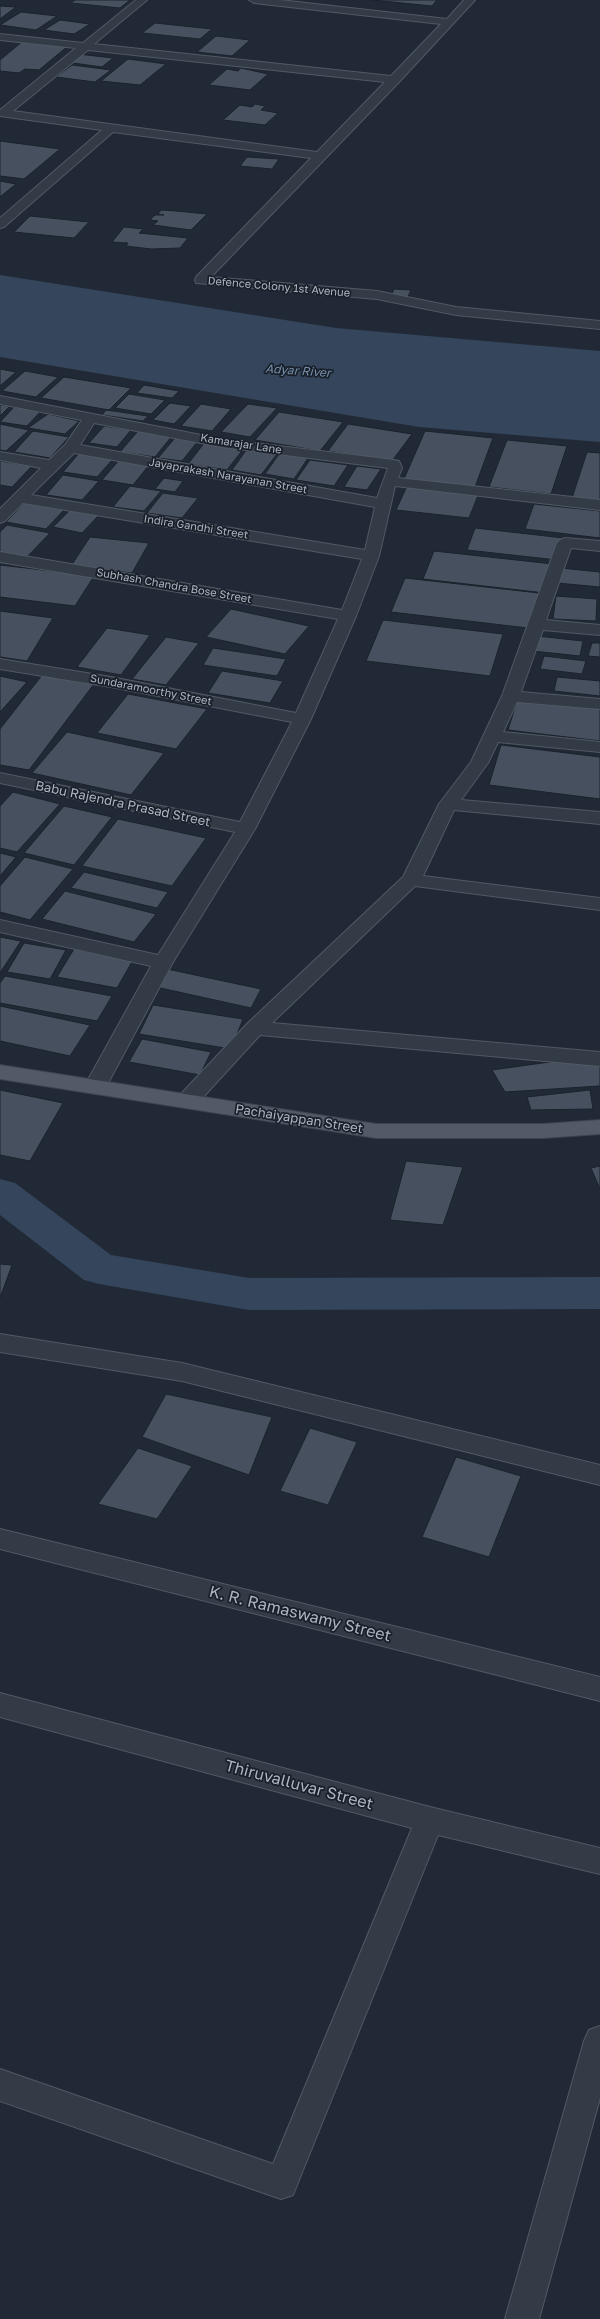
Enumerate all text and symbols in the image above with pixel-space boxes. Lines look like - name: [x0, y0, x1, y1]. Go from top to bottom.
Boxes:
- street label: Defence Colony 1st Avenue: [207, 274, 351, 300]
- water label: Adyar River: [265, 362, 331, 380]
- street label: Kamarajar Lane: [199, 431, 283, 457]
- street label: Jayaprakash Narayanan Street: [148, 456, 308, 496]
- street label: Indira Gandhi Street: [143, 512, 249, 542]
- street label: Subhash Chandra Bose Street: [95, 566, 253, 606]
- street label: Sundaramoorthy Street: [89, 672, 213, 708]
- street label: Babu Rajendra Prasad Street: [34, 778, 212, 830]
- street label: Pachaiyappan Street: [234, 1101, 364, 1137]
- street label: K. R. Ramaswamy Street: [207, 1582, 393, 1646]
- street label: Thiruvalluvar Street: [223, 1756, 375, 1814]

